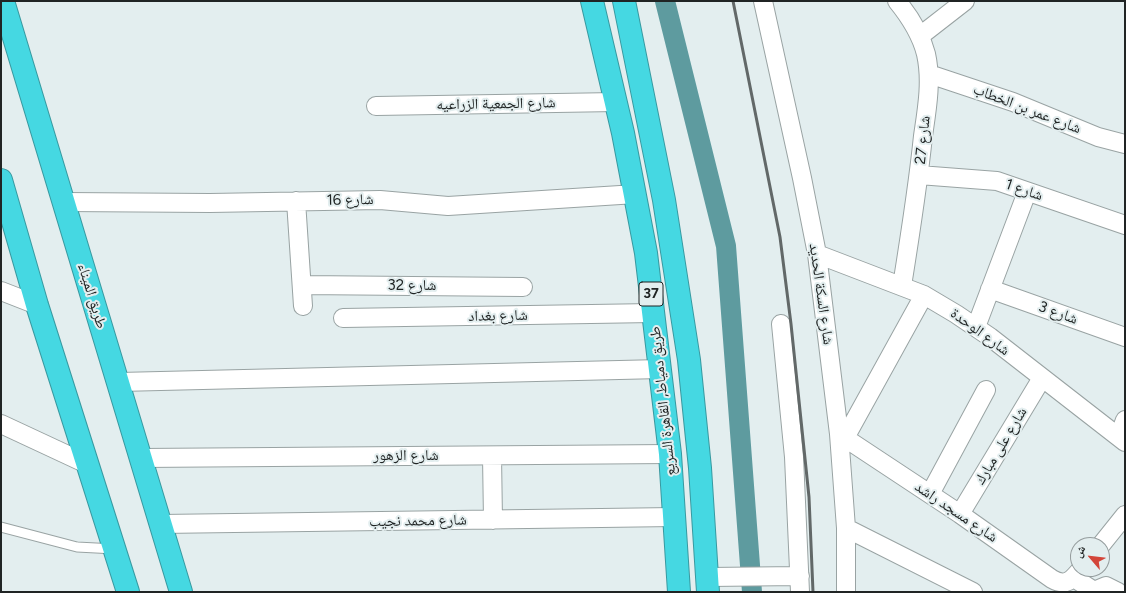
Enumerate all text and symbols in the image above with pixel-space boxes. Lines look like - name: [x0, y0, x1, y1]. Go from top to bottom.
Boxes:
- street label: شارع عمر بن الخطاب: [971, 80, 1083, 138]
- street label: شارع الجمعية الزراعيه: [436, 94, 556, 114]
- street label: شارع 27: [912, 115, 934, 165]
- street label: شارع 1: [1003, 175, 1045, 205]
- street label: شارع 16: [326, 191, 374, 209]
- street label: شارع السكة الحديد: [805, 242, 837, 346]
- street label: طريق الميناء: [74, 261, 110, 331]
- street label: شارع 32: [388, 277, 436, 295]
- road number: 37: [639, 282, 663, 306]
- street label: شارع 3: [1036, 298, 1080, 328]
- street label: شارع الوحدة: [947, 305, 1013, 359]
- street label: شارع بغداد: [468, 306, 528, 326]
- street label: طريق دمياط, القاهرة السريع: [646, 325, 680, 477]
- street label: شارع على مبارك: [971, 404, 1031, 488]
- street label: شارع الزهور: [373, 447, 439, 465]
- street label: شارع مسجد راشد: [911, 478, 1001, 546]
- street label: شارع محمد نجيب: [369, 511, 467, 531]
- north arrow: [1070, 537, 1110, 577]
- text: ش: [1071, 543, 1088, 560]

